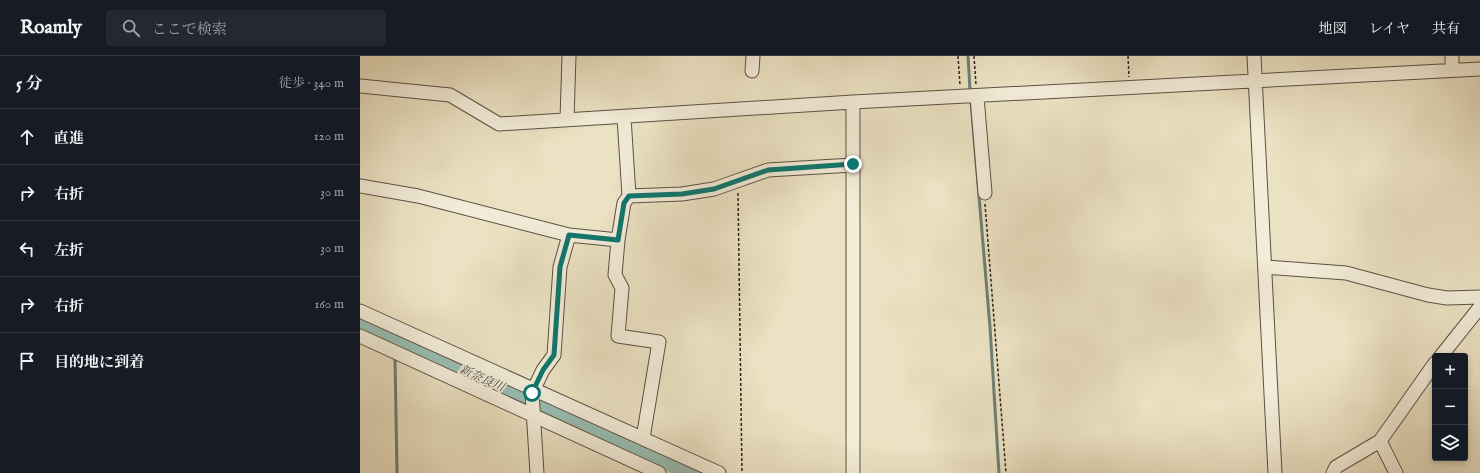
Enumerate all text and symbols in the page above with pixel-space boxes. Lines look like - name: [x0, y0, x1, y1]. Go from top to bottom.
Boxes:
- search box: [106, 10, 386, 46]
- text: Roamly: [20, 16, 82, 40]
- icon: search: [120, 17, 142, 39]
- text: ここで検索: [152, 20, 227, 39]
- text: 地図: [1319, 20, 1347, 38]
- text: レイヤ: [1369, 20, 1410, 38]
- text: 共有: [1432, 20, 1460, 38]
- text: 5 分: [16, 74, 43, 95]
- text: 徒歩 · 340 m: [279, 75, 344, 92]
- icon: ahead: [16, 126, 38, 148]
- text: 120 m: [314, 128, 344, 145]
- text: 直進: [54, 129, 84, 148]
- route end: [844, 155, 862, 173]
- icon: right: [16, 182, 38, 204]
- text: 30 m: [320, 184, 344, 201]
- text: 右折: [54, 185, 84, 204]
- icon: left: [16, 238, 38, 260]
- text: 30 m: [320, 240, 344, 257]
- text: 左折: [54, 241, 84, 260]
- icon: right: [16, 294, 38, 316]
- text: 160 m: [314, 296, 344, 313]
- text: 右折: [54, 297, 84, 316]
- icon: arrive: [16, 350, 38, 372]
- text: 目的地に到着: [54, 353, 144, 372]
- map controls: [1432, 353, 1468, 461]
- button: +: [1432, 353, 1468, 389]
- water label: 新奈良川: [457, 362, 509, 396]
- route start: [523, 384, 541, 402]
- button: −: [1432, 389, 1468, 425]
- button: layers: [1432, 425, 1468, 461]

